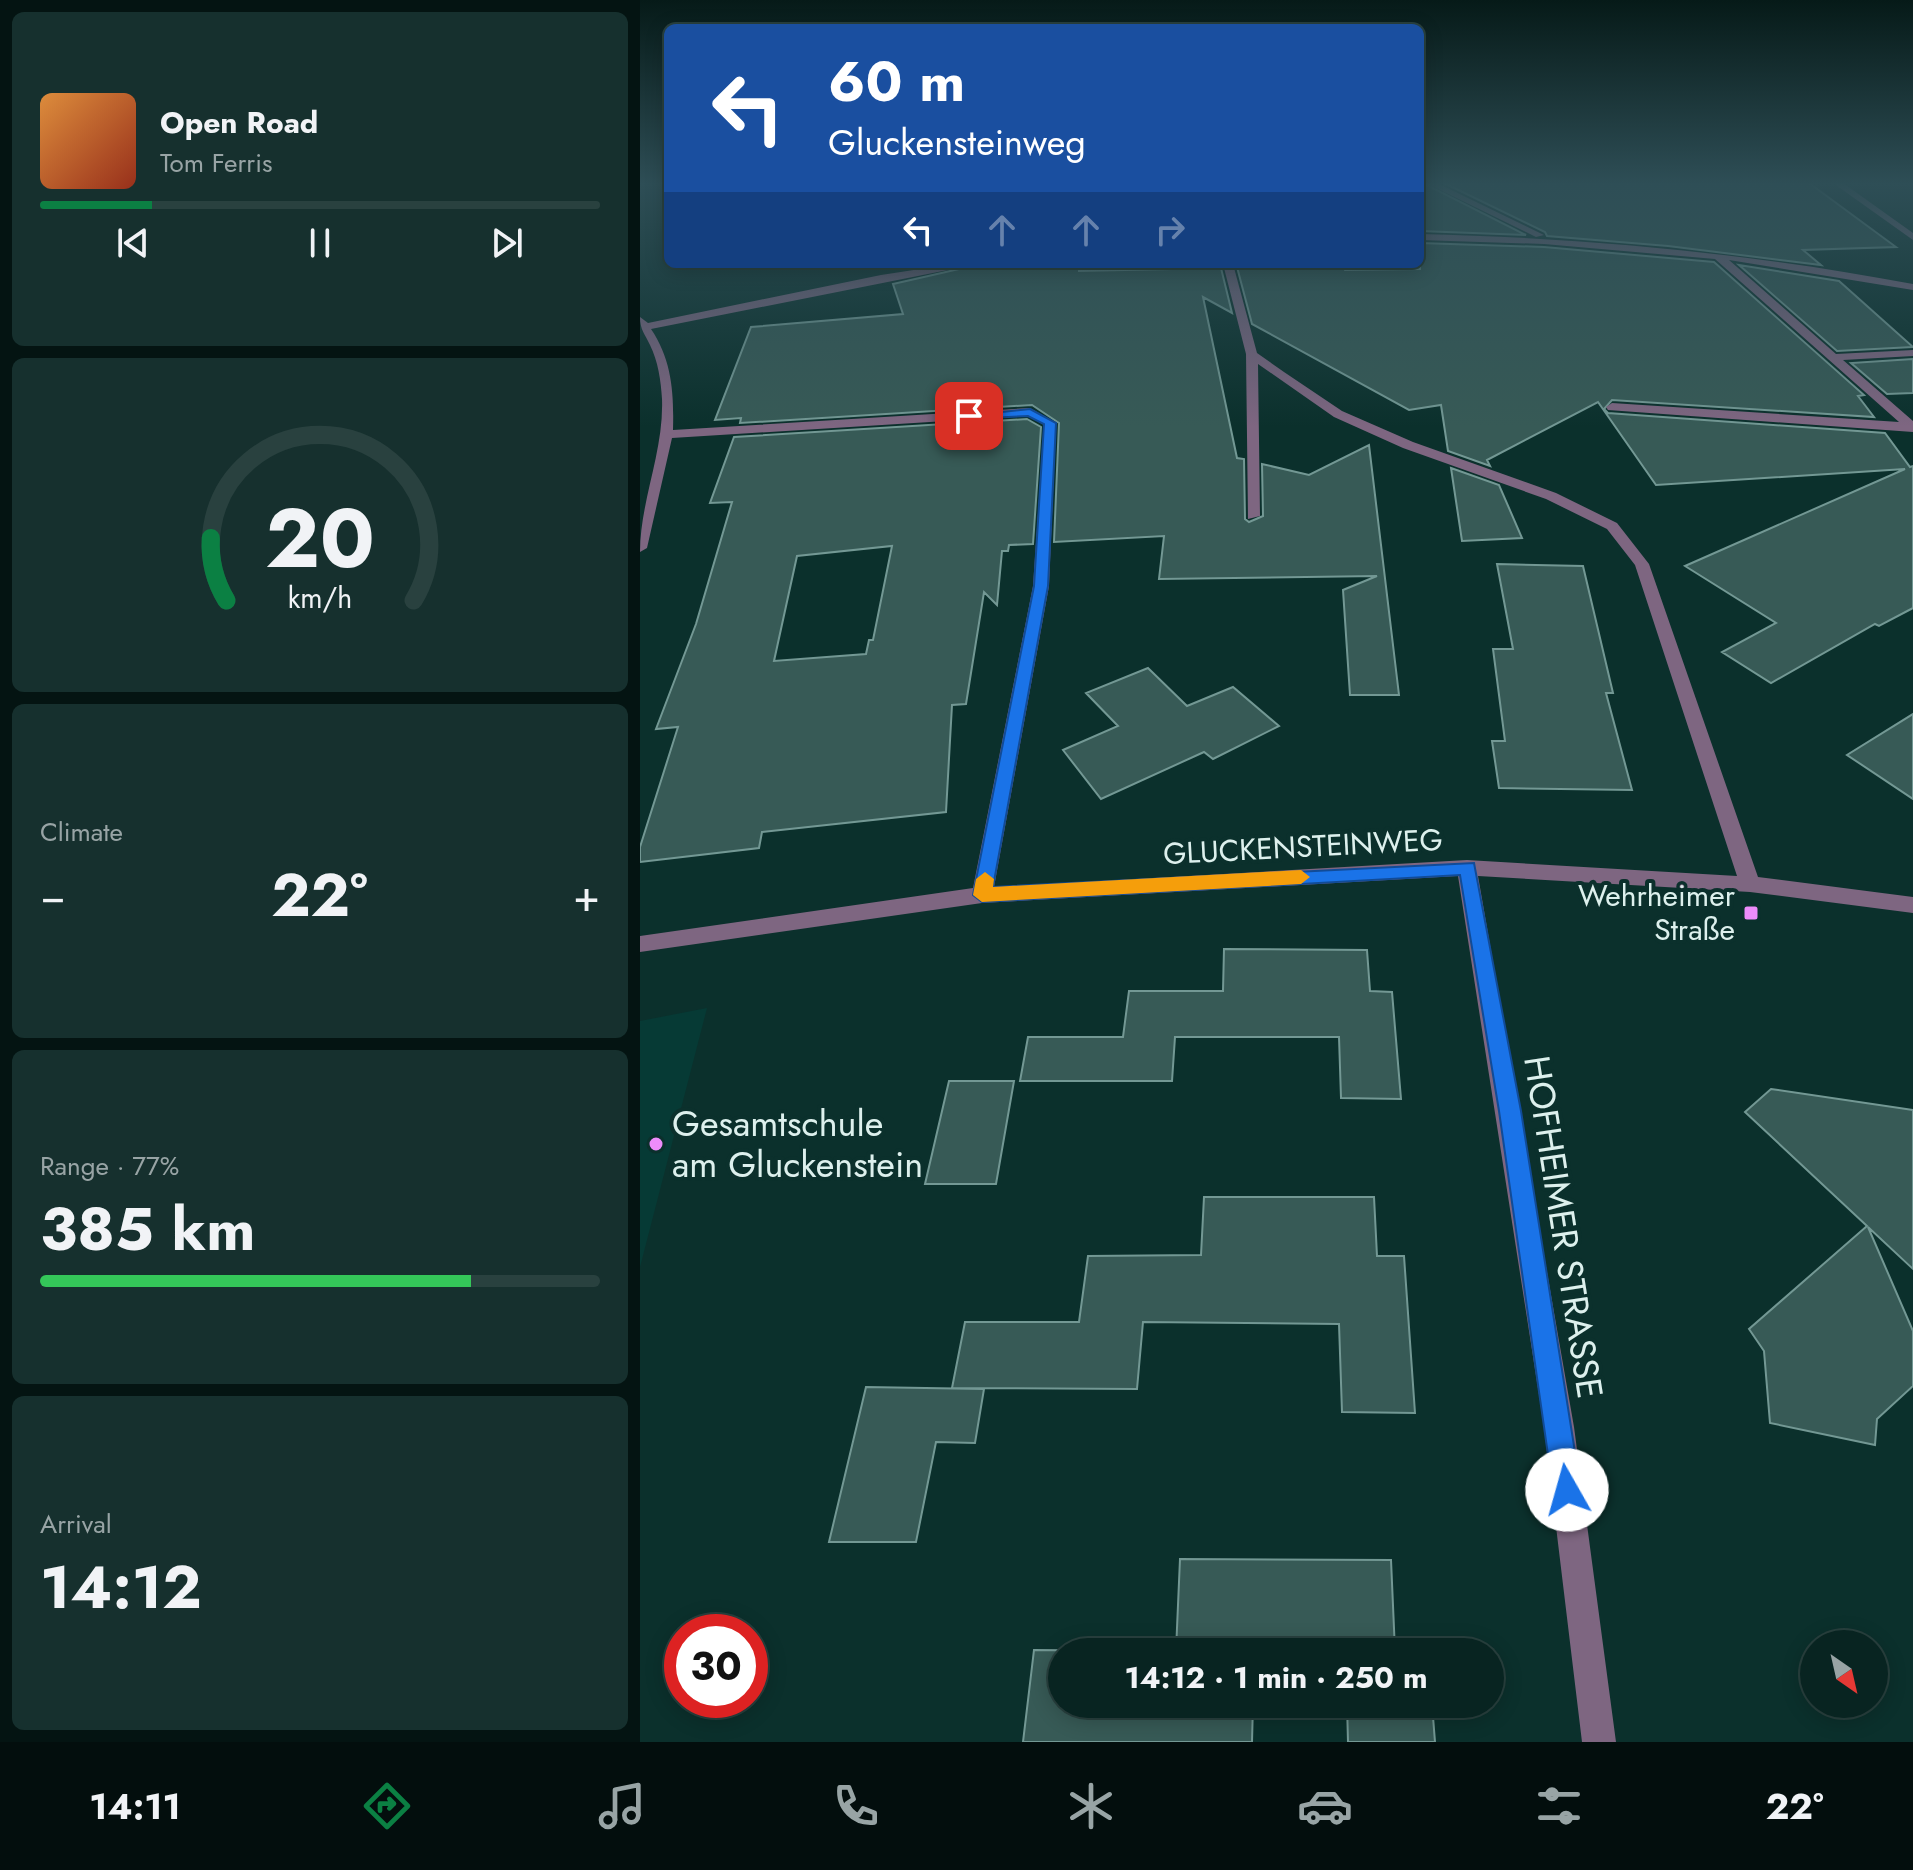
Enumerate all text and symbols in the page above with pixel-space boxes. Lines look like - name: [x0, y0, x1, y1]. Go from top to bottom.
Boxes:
- text: 60 m: [828, 41, 965, 122]
- icon: left: [696, 56, 800, 160]
- text: Open Road: [160, 101, 318, 144]
- text: Gluckensteinweg: [828, 116, 1086, 168]
- text: Tom Ferris: [160, 144, 272, 182]
- icon: left: [896, 208, 940, 252]
- icon: ahead: [980, 208, 1024, 252]
- icon: ahead: [1064, 208, 1108, 252]
- icon: right: [1148, 208, 1192, 252]
- icon: previous: [111, 221, 155, 265]
- icon: pause: [298, 221, 342, 265]
- icon: next: [485, 221, 529, 265]
- pin: [935, 382, 1003, 450]
- icon: arrive: [947, 394, 991, 438]
- text: 20: [265, 478, 375, 598]
- text: km/h: [288, 577, 352, 619]
- text: Climate: [40, 813, 123, 851]
- street label: GLUCKENSTEINWEG: [1162, 818, 1444, 875]
- text: 22°: [271, 852, 368, 939]
- text: −: [40, 864, 66, 928]
- text: +: [573, 864, 600, 928]
- place label: Wehrheimer Straße: [1578, 874, 1736, 951]
- marker: Wehrheimer Straße: [1742, 904, 1760, 922]
- street label: HOFHEIMER STRASSE: [1511, 1052, 1617, 1402]
- place label: Gesamtschule am Gluckenstein: [672, 1097, 923, 1190]
- marker: Gesamtschule am Gluckenstein: [647, 1135, 665, 1153]
- text: Range · 77%: [40, 1147, 179, 1185]
- text: 385 km: [40, 1186, 255, 1273]
- position arrow: [1525, 1448, 1609, 1532]
- text: Arrival: [40, 1505, 112, 1543]
- text: 14:12: [40, 1544, 202, 1631]
- speed limit sign: 30: [664, 1614, 768, 1718]
- north arrow: [1800, 1630, 1888, 1718]
- map controls: [1800, 1630, 1888, 1718]
- text: 14:12 · 1 min · 250 m: [1124, 1656, 1428, 1699]
- icon: directions: [359, 1778, 415, 1834]
- icon: music: [594, 1778, 650, 1834]
- icon: phone: [828, 1778, 884, 1834]
- icon: climate: [1063, 1778, 1119, 1834]
- icon: car: [1297, 1778, 1353, 1834]
- icon: filters: [1531, 1778, 1587, 1834]
- text: 14:11: [89, 1780, 181, 1832]
- text: 22°: [1766, 1780, 1824, 1832]

